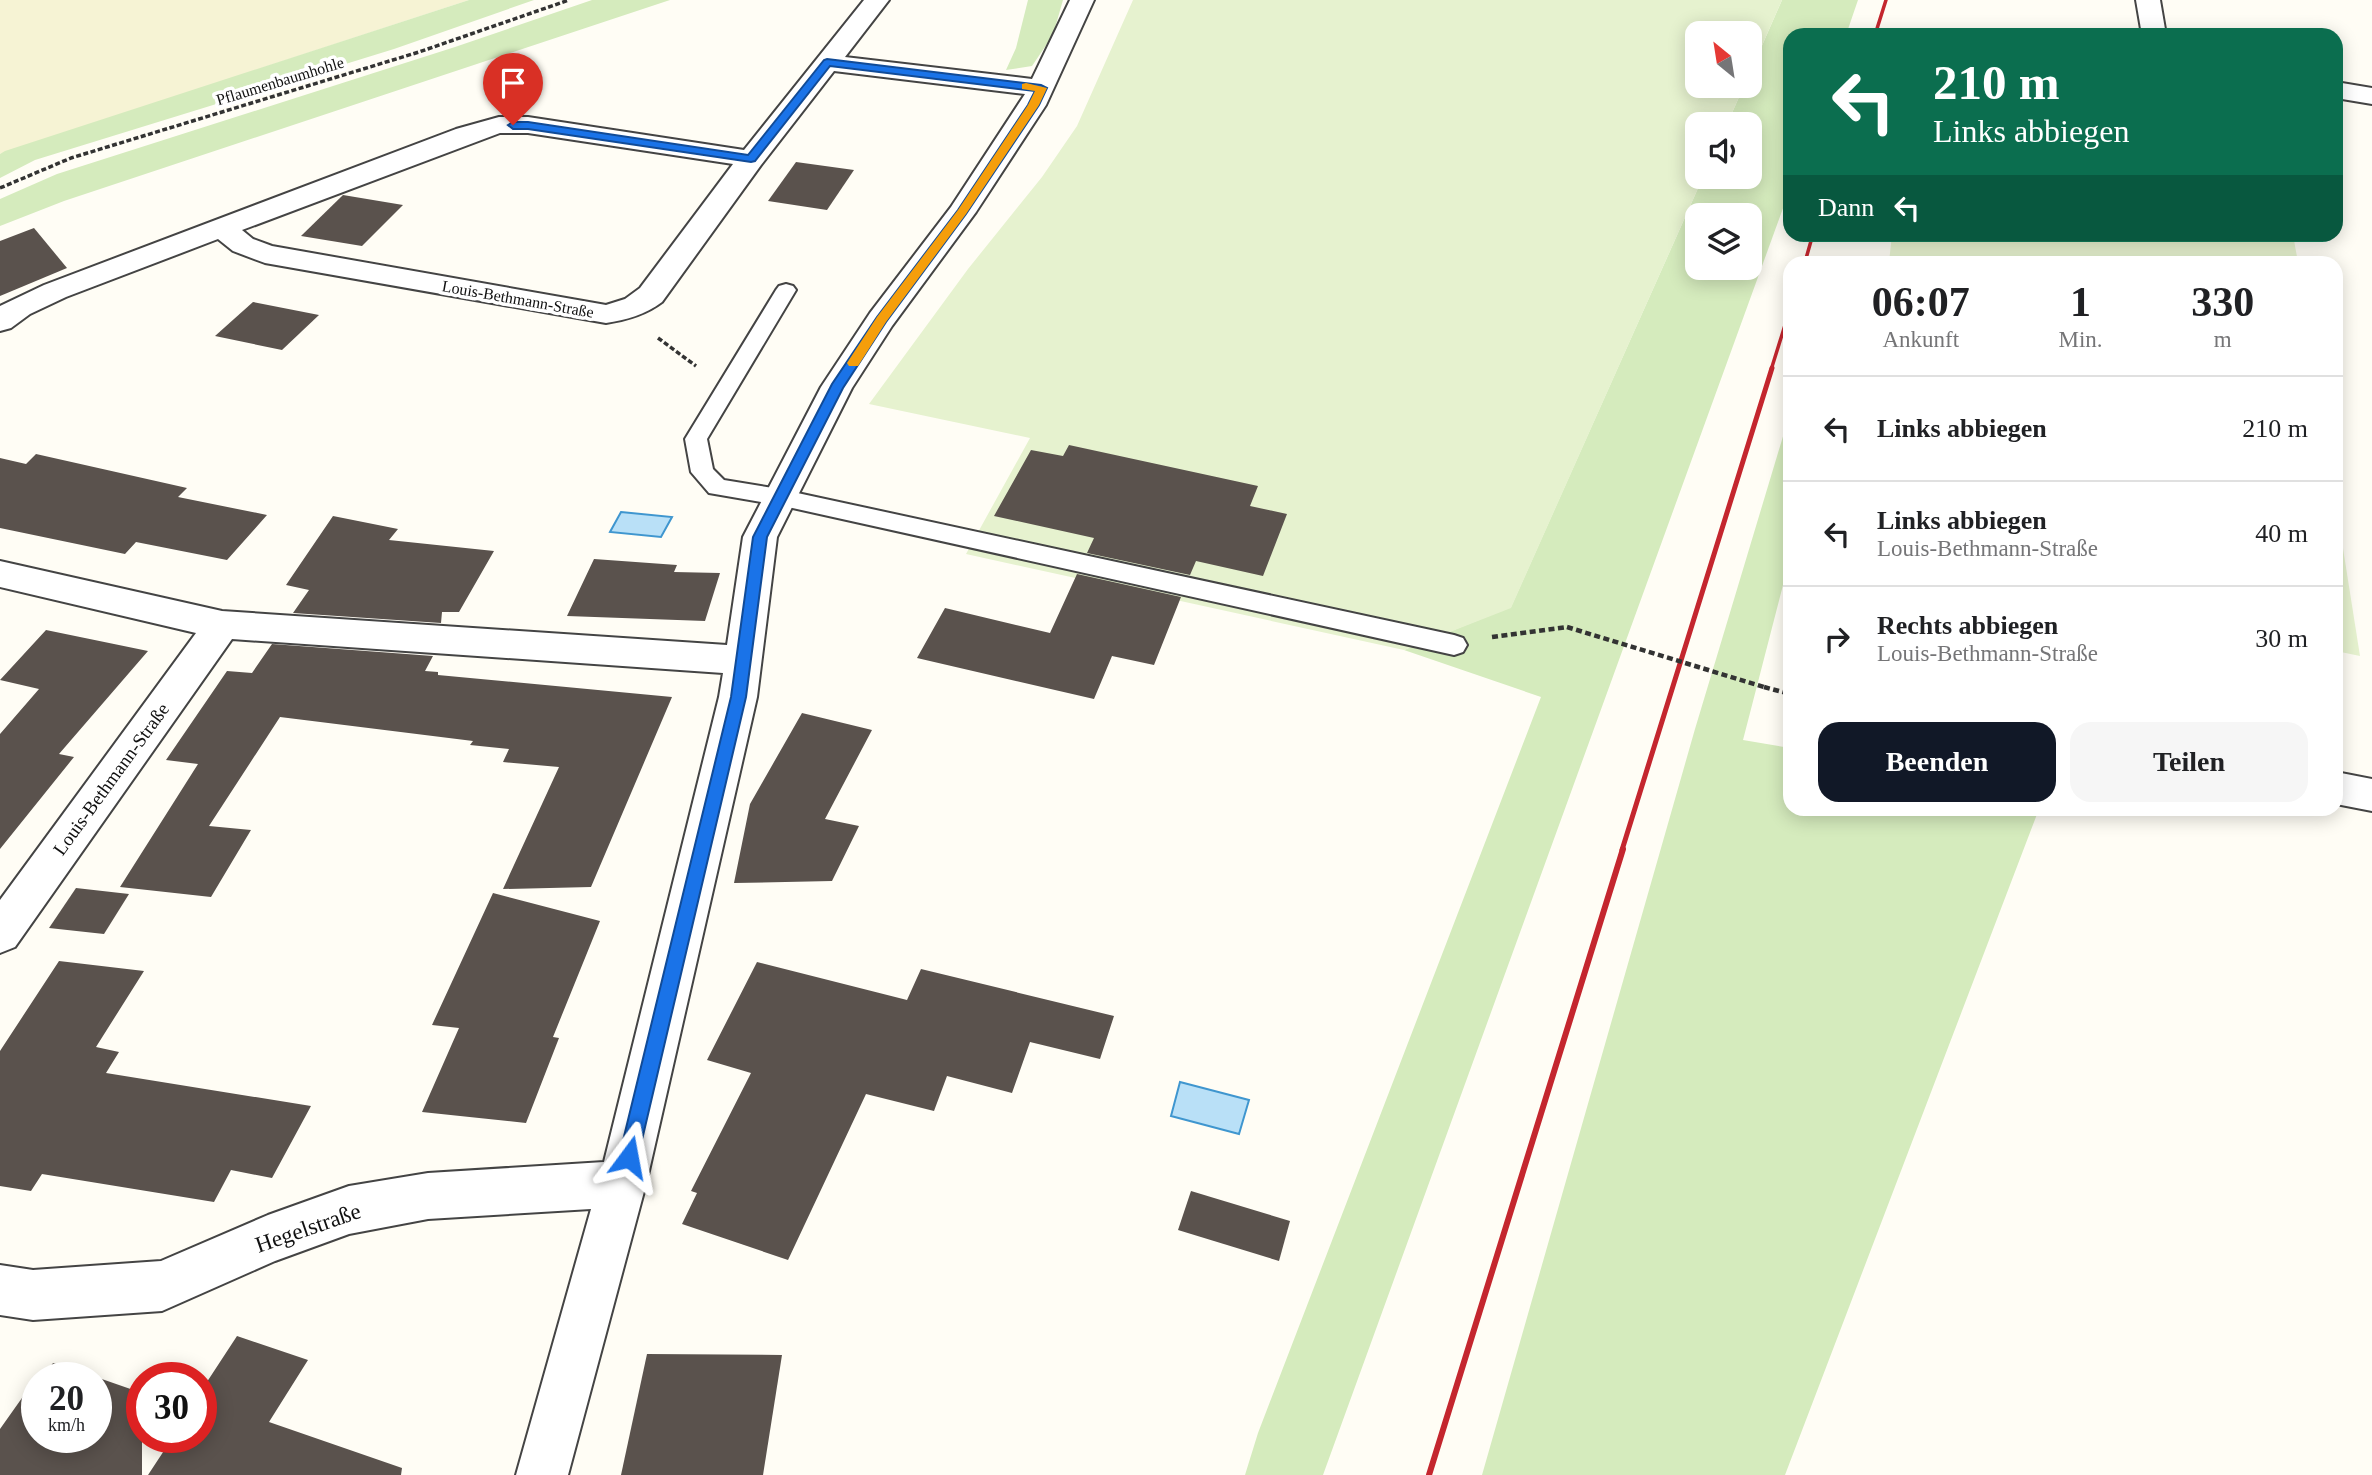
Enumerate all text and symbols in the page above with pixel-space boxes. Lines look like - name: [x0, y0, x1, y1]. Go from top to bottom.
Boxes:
- north arrow: [1685, 21, 1762, 98]
- map controls: [1685, 21, 1762, 280]
- pin: [483, 53, 543, 125]
- street label: Pflaumenbaumhohle: [214, 54, 346, 108]
- text: 210 m: [1933, 55, 2060, 110]
- icon: left: [1818, 56, 1909, 147]
- icon: arrive: [494, 64, 532, 102]
- button: sound: [1685, 112, 1762, 189]
- text: Links abbiegen: [1933, 113, 2129, 149]
- icon: left: [1888, 189, 1926, 227]
- text: Dann: [1818, 193, 1874, 222]
- button: layers: [1685, 203, 1762, 280]
- street label: Louis-Bethmann-Straße: [441, 277, 595, 321]
- text: 06:07: [1872, 279, 1970, 325]
- text: 1: [2070, 279, 2091, 325]
- text: 330: [2191, 279, 2254, 325]
- text: Ankunft: [1882, 327, 1959, 352]
- text: Min.: [2058, 327, 2103, 352]
- text: m: [2214, 327, 2232, 352]
- icon: left: [1818, 410, 1856, 448]
- text: Links abbiegen: [1877, 414, 2047, 443]
- text: 210 m: [2242, 414, 2308, 443]
- text: Links abbiegen: [1877, 506, 2047, 535]
- icon: left: [1818, 515, 1856, 553]
- text: 40 m: [2255, 519, 2308, 548]
- text: Louis-Bethmann-Straße: [1877, 536, 2098, 561]
- text: Rechts abbiegen: [1877, 611, 2058, 640]
- icon: right: [1818, 620, 1856, 658]
- text: 30 m: [2255, 624, 2308, 653]
- text: Louis-Bethmann-Straße: [1877, 641, 2098, 666]
- street label: Louis-Bethmann-Straße: [49, 699, 173, 859]
- button: Beenden: [1818, 722, 2056, 802]
- button: Teilen: [2070, 722, 2308, 802]
- position arrow: [592, 1120, 666, 1194]
- street label: Hegelstraße: [252, 1198, 364, 1258]
- speed limit sign: 30: [126, 1362, 217, 1453]
- text: 20: [49, 1379, 84, 1418]
- text: km/h: [48, 1415, 85, 1435]

